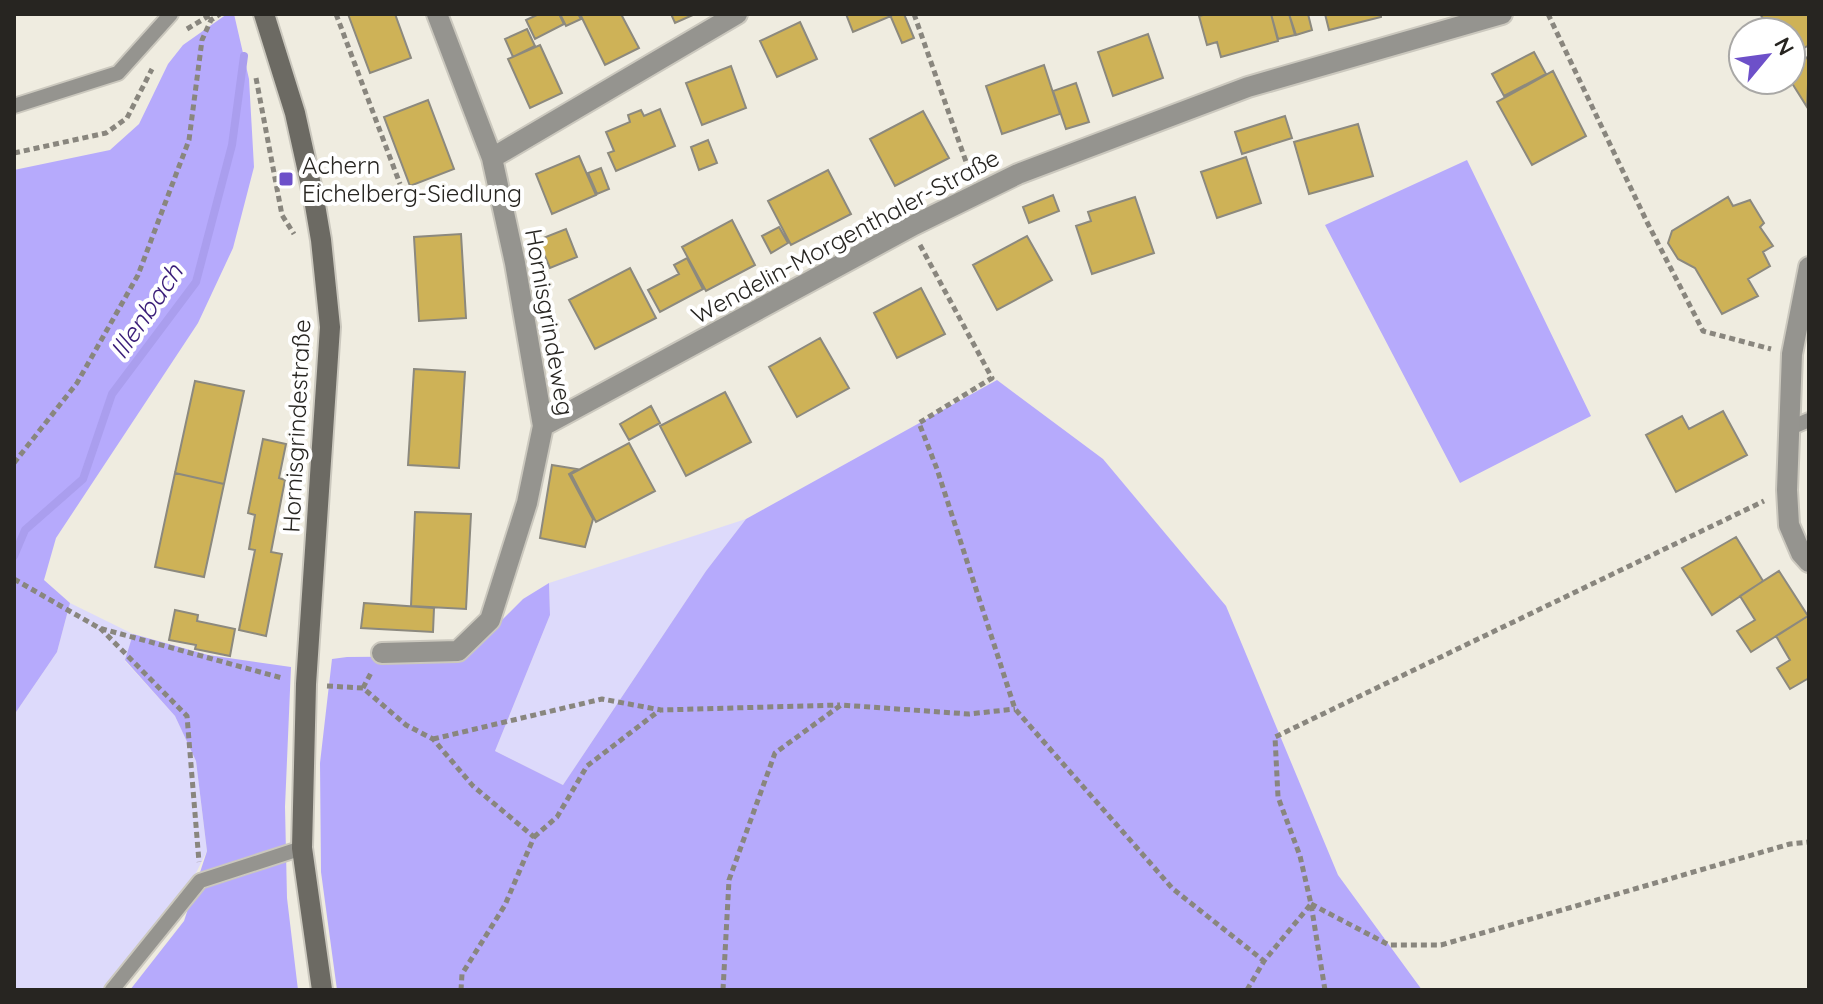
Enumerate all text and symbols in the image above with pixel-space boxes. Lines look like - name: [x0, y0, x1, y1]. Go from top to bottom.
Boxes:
- north arrow: [1727, 16, 1807, 96]
- text: N: [1768, 32, 1801, 60]
- street label: Wendelin-Morgenthaler-Straße: [686, 142, 1004, 330]
- place label: Achern Eichelberg-Siedlung: [302, 150, 522, 208]
- marker: Achern Eichelberg-Siedlung: [277, 170, 295, 188]
- street label: Hornisgrindeweg: [519, 226, 581, 418]
- water label: Illenbach: [102, 256, 190, 365]
- street label: Hornisgrindestraße: [275, 319, 317, 533]

